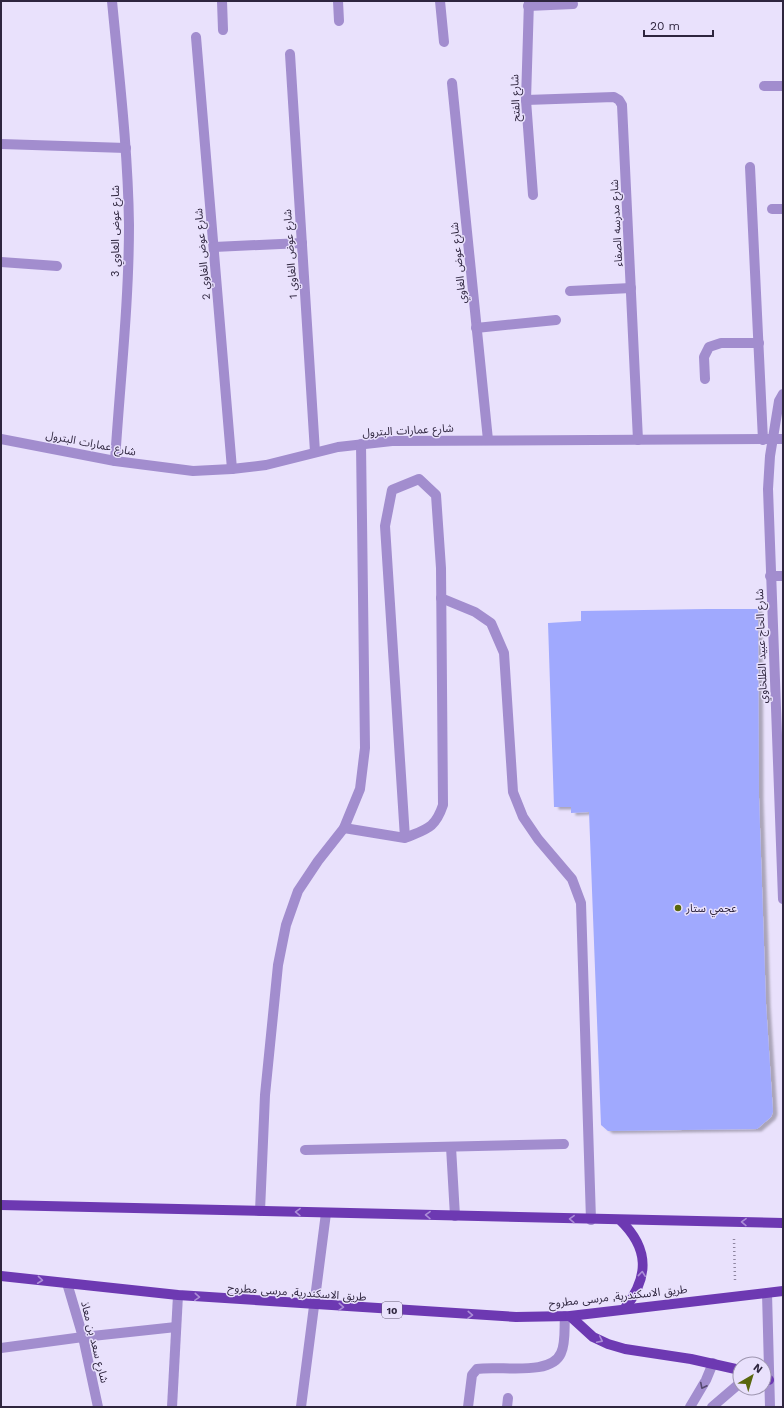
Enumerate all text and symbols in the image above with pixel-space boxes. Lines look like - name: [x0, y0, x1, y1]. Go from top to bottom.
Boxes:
- scale bar: [644, 12, 713, 38]
- text: 20 m: [650, 19, 680, 33]
- street label: شارع الفتح: [508, 74, 524, 122]
- street label: شارع مدرسه الصفاء: [608, 179, 626, 267]
- street label: شارع عوض الغاوي 3: [109, 185, 125, 277]
- street label: شارع عوض الغاوي 2: [192, 207, 216, 300]
- street label: شارع عوض الغاوي 1: [281, 208, 303, 299]
- street label: شارع عوض الغاوي: [448, 221, 472, 304]
- street label: شارع عمارات البترول: [362, 422, 455, 440]
- street label: شارع عمارات البترول: [45, 428, 137, 460]
- street label: شارع الحاج عبيد الطلخاوي: [753, 588, 773, 704]
- place label: عجمي ستار: [685, 902, 737, 918]
- marker: عجمي ستار: [673, 903, 683, 913]
- one-way arrow: [295, 1208, 301, 1216]
- one-way arrow: [425, 1211, 431, 1219]
- one-way arrow: [569, 1215, 575, 1223]
- one-way arrow: [741, 1218, 747, 1227]
- one-way arrow: [637, 1271, 646, 1277]
- one-way arrow: [37, 1276, 43, 1285]
- street label: طريق الاسكندرية, مرسى مطروح: [227, 1281, 367, 1305]
- street label: طريق الاسكندرية, مرسى مطروح: [548, 1283, 688, 1311]
- one-way arrow: [194, 1292, 200, 1301]
- street label: شارع سعد بن معاذ: [77, 1300, 111, 1385]
- road number: 10: [382, 1302, 402, 1318]
- one-way arrow: [338, 1303, 344, 1312]
- one-way arrow: [467, 1311, 473, 1319]
- one-way arrow: [596, 1335, 603, 1343]
- north arrow: [732, 1356, 772, 1396]
- text: N: [751, 1361, 765, 1376]
- one-way arrow: [700, 1382, 708, 1389]

